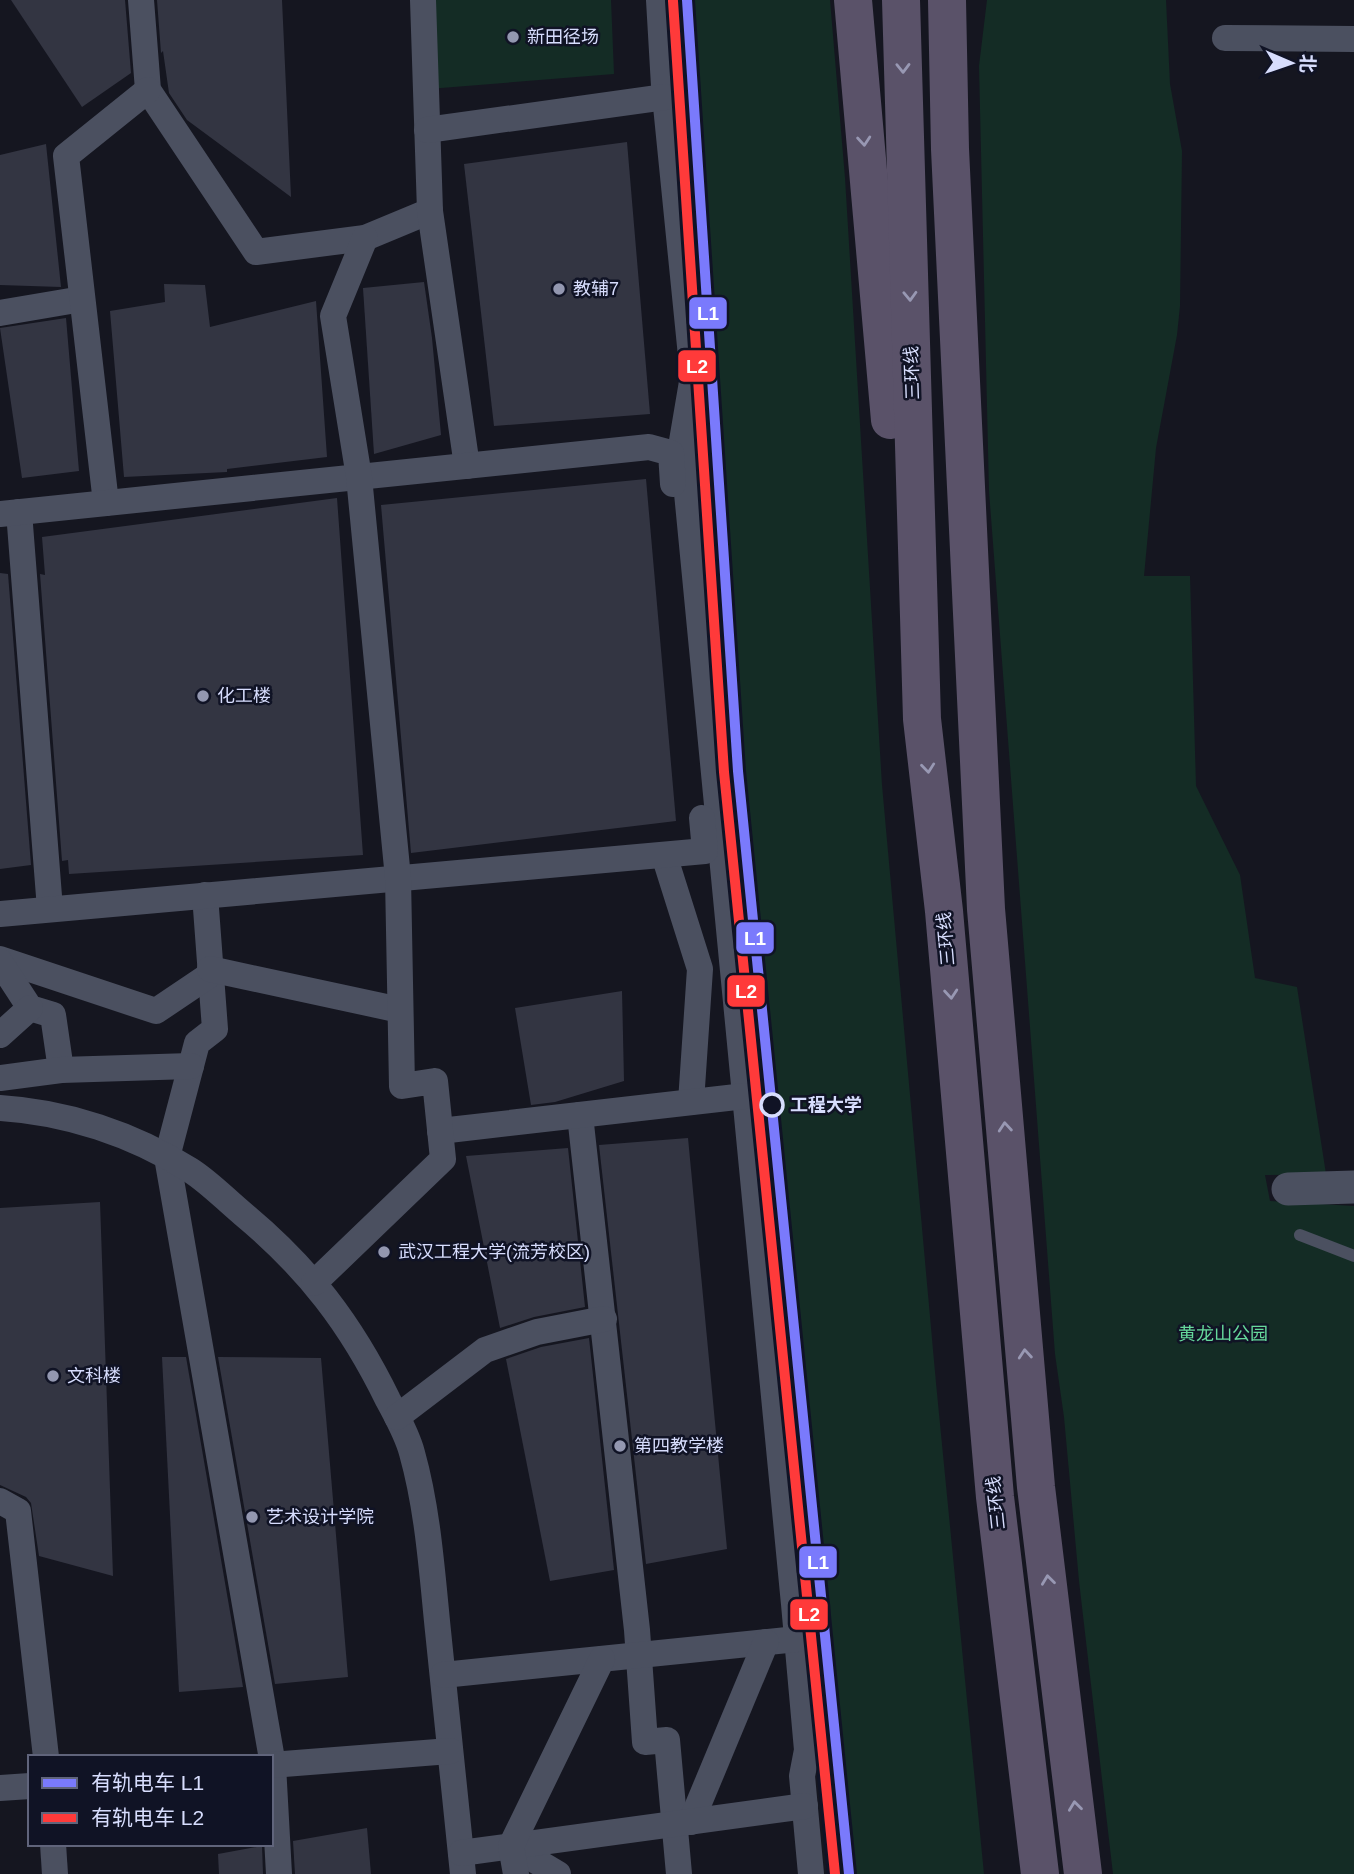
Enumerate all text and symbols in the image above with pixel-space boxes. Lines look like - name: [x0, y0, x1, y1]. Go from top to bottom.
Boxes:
- place label: 新田径场: [527, 27, 599, 47]
- north arrow: [1256, 28, 1326, 98]
- marker: 新田径场: [505, 29, 521, 45]
- text: 北: [1297, 54, 1318, 73]
- one-way arrow: [896, 63, 911, 74]
- one-way arrow: [856, 136, 871, 147]
- place label: 教辅7: [573, 279, 619, 299]
- marker: 教辅7: [551, 281, 567, 297]
- one-way arrow: [902, 290, 917, 301]
- line badge: L1: [688, 296, 728, 330]
- text: L1: [697, 303, 720, 324]
- street label: 三环线: [901, 346, 923, 400]
- line badge: L2: [677, 349, 717, 383]
- text: L2: [686, 356, 708, 377]
- place label: 化工楼: [217, 686, 271, 706]
- marker: 化工楼: [195, 688, 211, 704]
- one-way arrow: [920, 762, 935, 773]
- street label: 三环线: [934, 911, 958, 967]
- line badge: L1: [735, 921, 775, 955]
- text: L1: [744, 928, 767, 949]
- line badge: L2: [726, 974, 766, 1008]
- text: L2: [735, 981, 757, 1002]
- one-way arrow: [943, 989, 958, 1000]
- marker: 工程大学: [760, 1093, 784, 1117]
- place label: 工程大学: [790, 1095, 862, 1115]
- one-way arrow: [998, 1122, 1013, 1133]
- place label: 武汉工程大学(流芳校区): [398, 1242, 590, 1262]
- marker: 武汉工程大学(流芳校区): [376, 1244, 392, 1260]
- park label: 黄龙山公园: [1178, 1324, 1268, 1344]
- one-way arrow: [1018, 1348, 1033, 1359]
- place label: 文科楼: [67, 1366, 121, 1386]
- marker: 文科楼: [45, 1368, 61, 1384]
- place label: 第四教学楼: [634, 1436, 724, 1456]
- marker: 第四教学楼: [612, 1438, 628, 1454]
- street label: 三环线: [983, 1475, 1009, 1531]
- place label: 艺术设计学院: [266, 1507, 374, 1527]
- marker: 艺术设计学院: [244, 1509, 260, 1525]
- line badge: L1: [798, 1545, 838, 1579]
- text: L1: [807, 1552, 830, 1573]
- one-way arrow: [1040, 1575, 1055, 1586]
- line badge: L2: [789, 1598, 829, 1631]
- text: L2: [798, 1604, 820, 1625]
- legend: [28, 1755, 273, 1846]
- text: 有轨电车 L1: [91, 1771, 204, 1794]
- one-way arrow: [1067, 1800, 1082, 1812]
- text: 有轨电车 L2: [91, 1806, 204, 1829]

